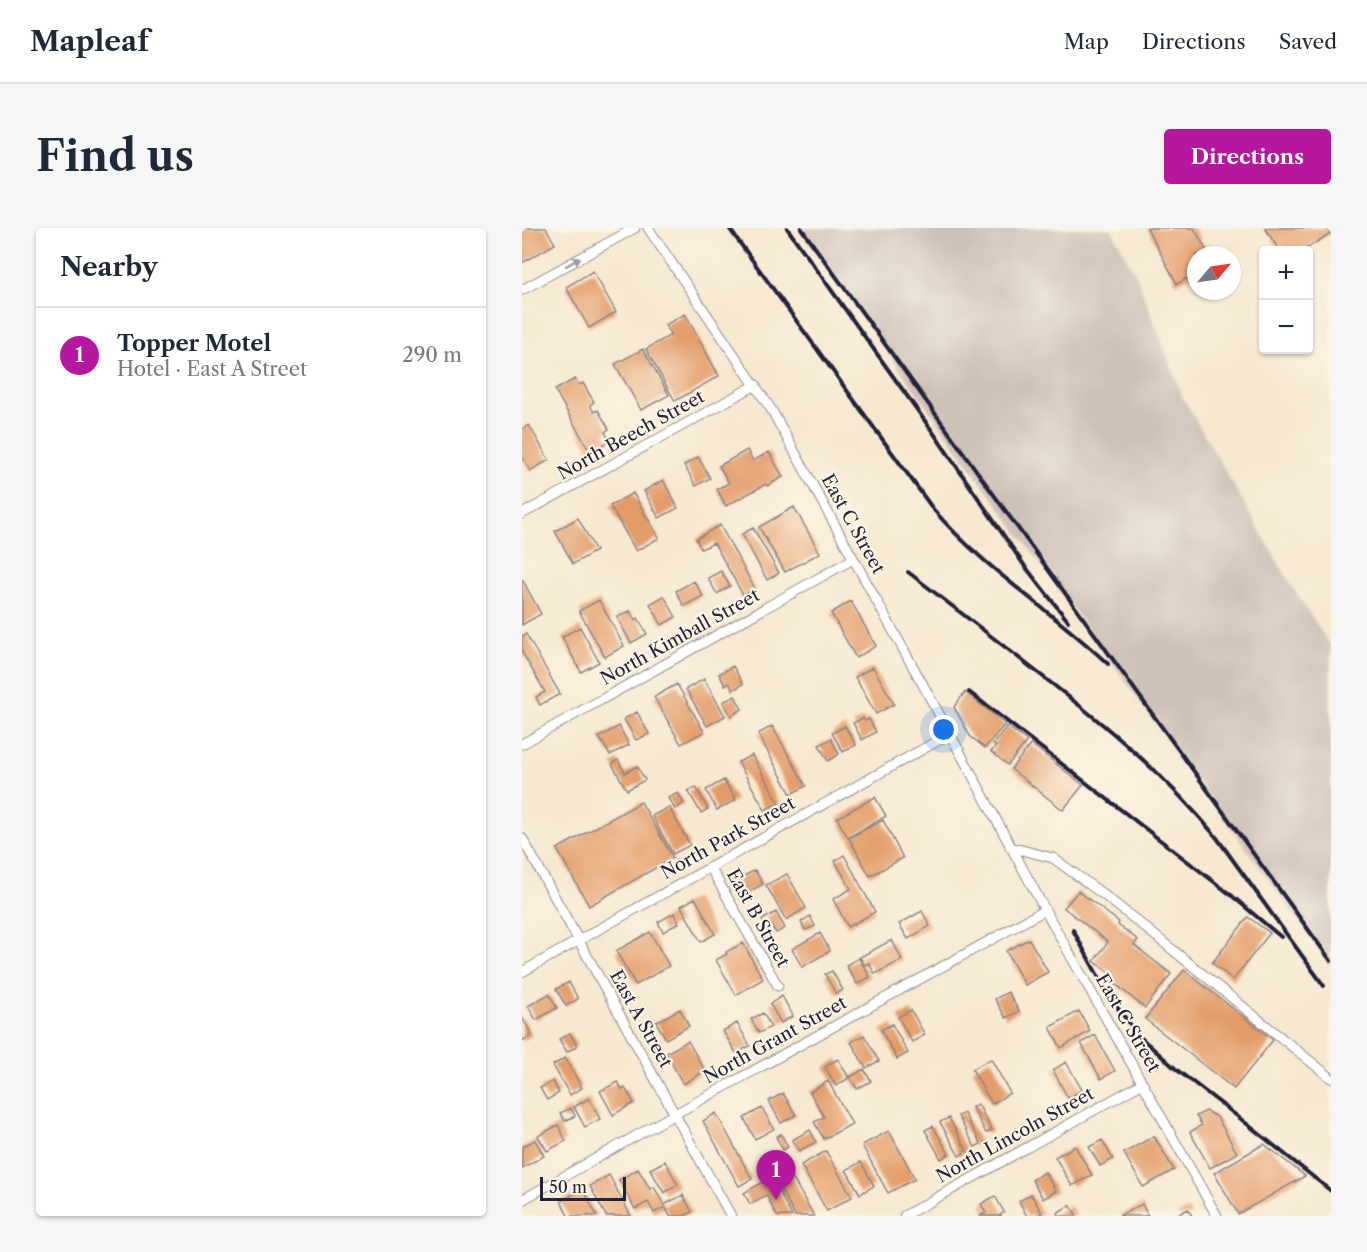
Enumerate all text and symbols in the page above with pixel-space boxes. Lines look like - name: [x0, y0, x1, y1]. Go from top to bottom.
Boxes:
- text: Mapleaf: [30, 24, 149, 58]
- text: Map: [1064, 29, 1109, 54]
- text: Directions: [1142, 29, 1246, 54]
- text: Saved: [1279, 29, 1337, 54]
- button: Directions: [1164, 129, 1331, 184]
- text: Find us: [36, 130, 194, 182]
- north arrow: [1187, 246, 1241, 300]
- map controls: [1259, 246, 1313, 354]
- button: +: [1259, 246, 1313, 300]
- text: Nearby: [60, 251, 158, 283]
- one-way arrow: [565, 257, 582, 267]
- button: −: [1259, 300, 1313, 354]
- text: Topper Motel: [117, 330, 271, 357]
- text: 1: [75, 343, 84, 367]
- text: 290 m: [402, 343, 462, 367]
- text: Hotel · East A Street: [117, 357, 307, 381]
- street label: North Beech Street: [554, 385, 709, 485]
- street label: East C Street: [817, 470, 890, 578]
- street label: North Kimball Street: [597, 584, 764, 690]
- your location: [929, 715, 958, 744]
- street label: North Park Street: [657, 792, 799, 884]
- street label: East B Street: [722, 865, 794, 972]
- street label: East A Street: [605, 966, 677, 1072]
- street label: East C Street: [1091, 970, 1165, 1077]
- street label: North Grant Street: [700, 991, 851, 1089]
- street label: North Lincoln Street: [932, 1082, 1098, 1188]
- pin: 1: [756, 1150, 796, 1200]
- scale bar: [540, 1174, 626, 1202]
- text: 50 m: [549, 1177, 587, 1197]

